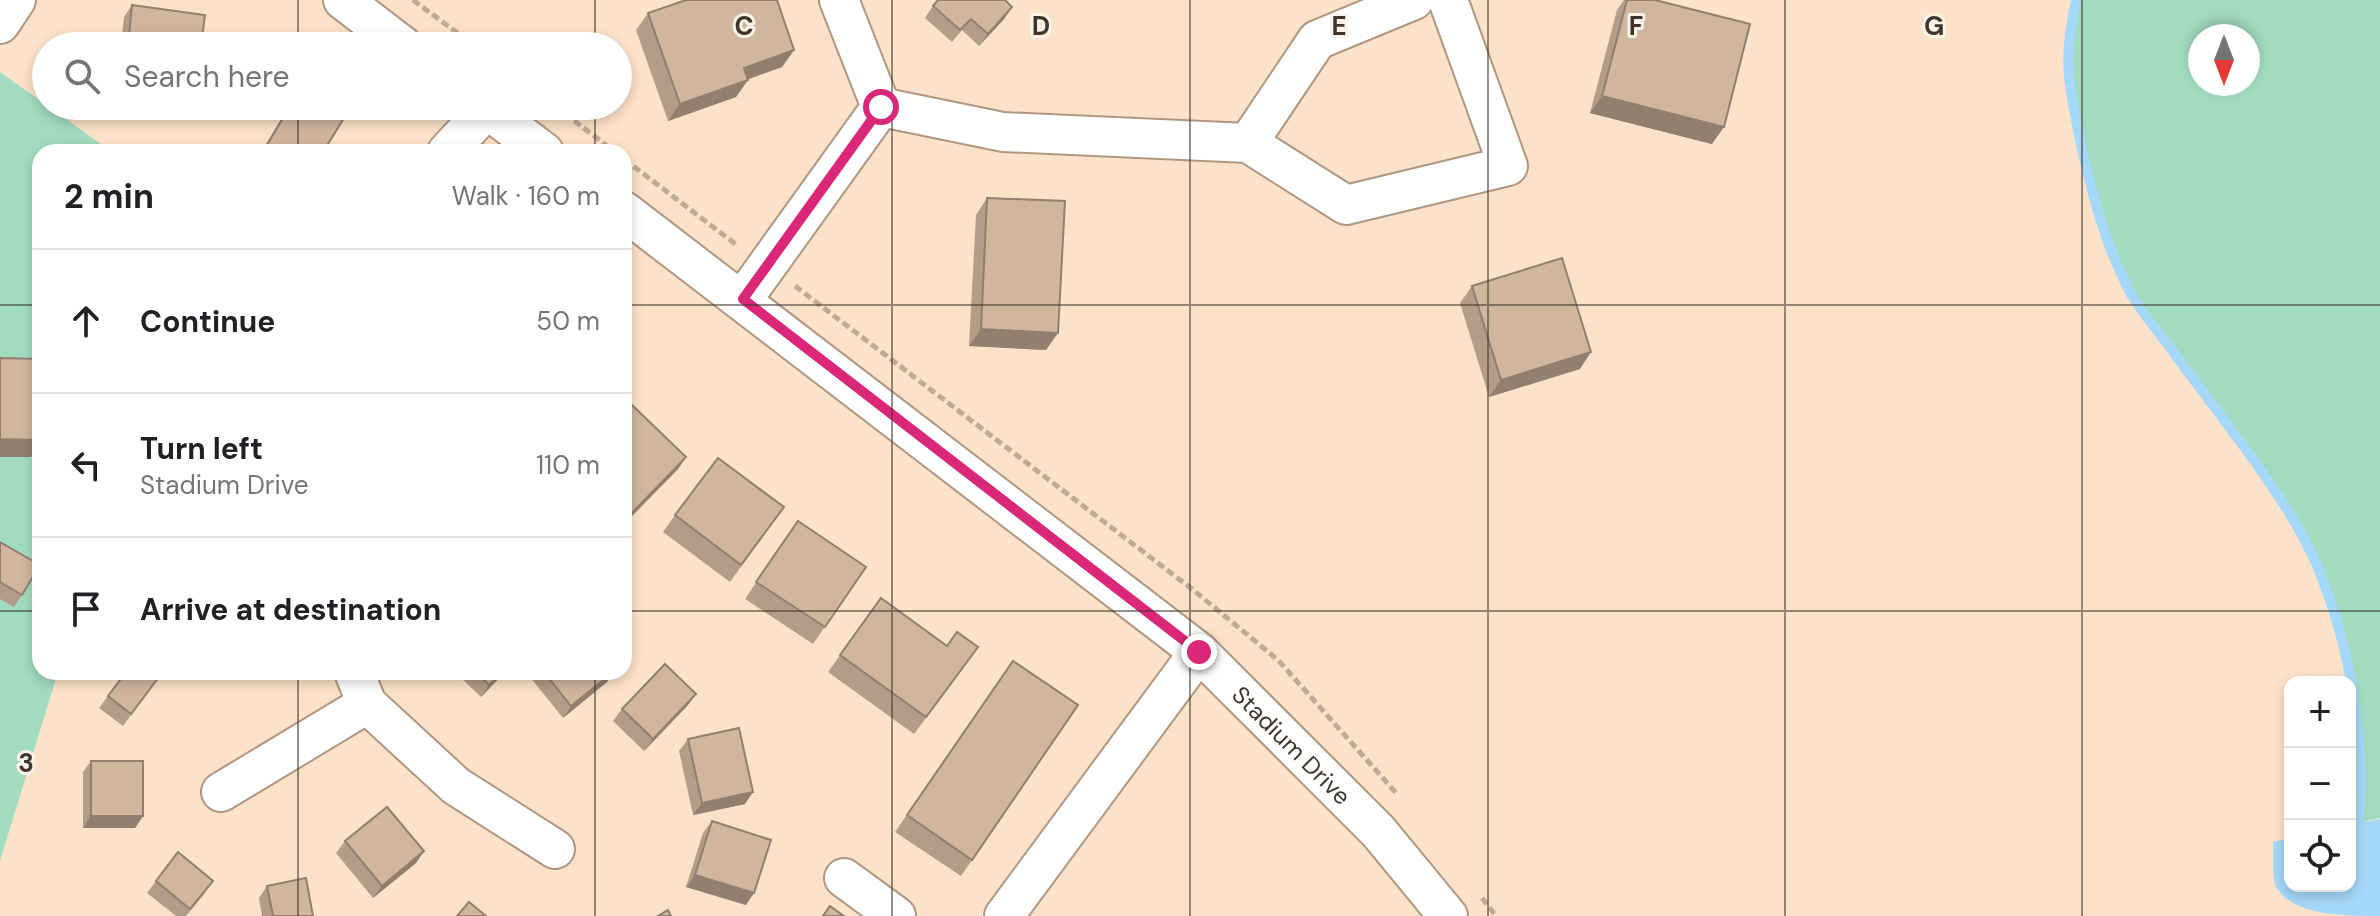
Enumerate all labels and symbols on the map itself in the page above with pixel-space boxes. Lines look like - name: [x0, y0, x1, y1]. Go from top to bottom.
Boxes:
- text: C: [734, 9, 754, 43]
- text: D: [1032, 9, 1050, 43]
- text: E: [1331, 9, 1347, 43]
- text: F: [1629, 9, 1643, 43]
- text: G: [1924, 9, 1944, 43]
- north arrow: [2188, 24, 2260, 96]
- route start: [863, 89, 899, 125]
- route end: [1181, 634, 1217, 670]
- street label: Stadium Drive: [1226, 679, 1358, 811]
- text: 3: [18, 746, 34, 780]

